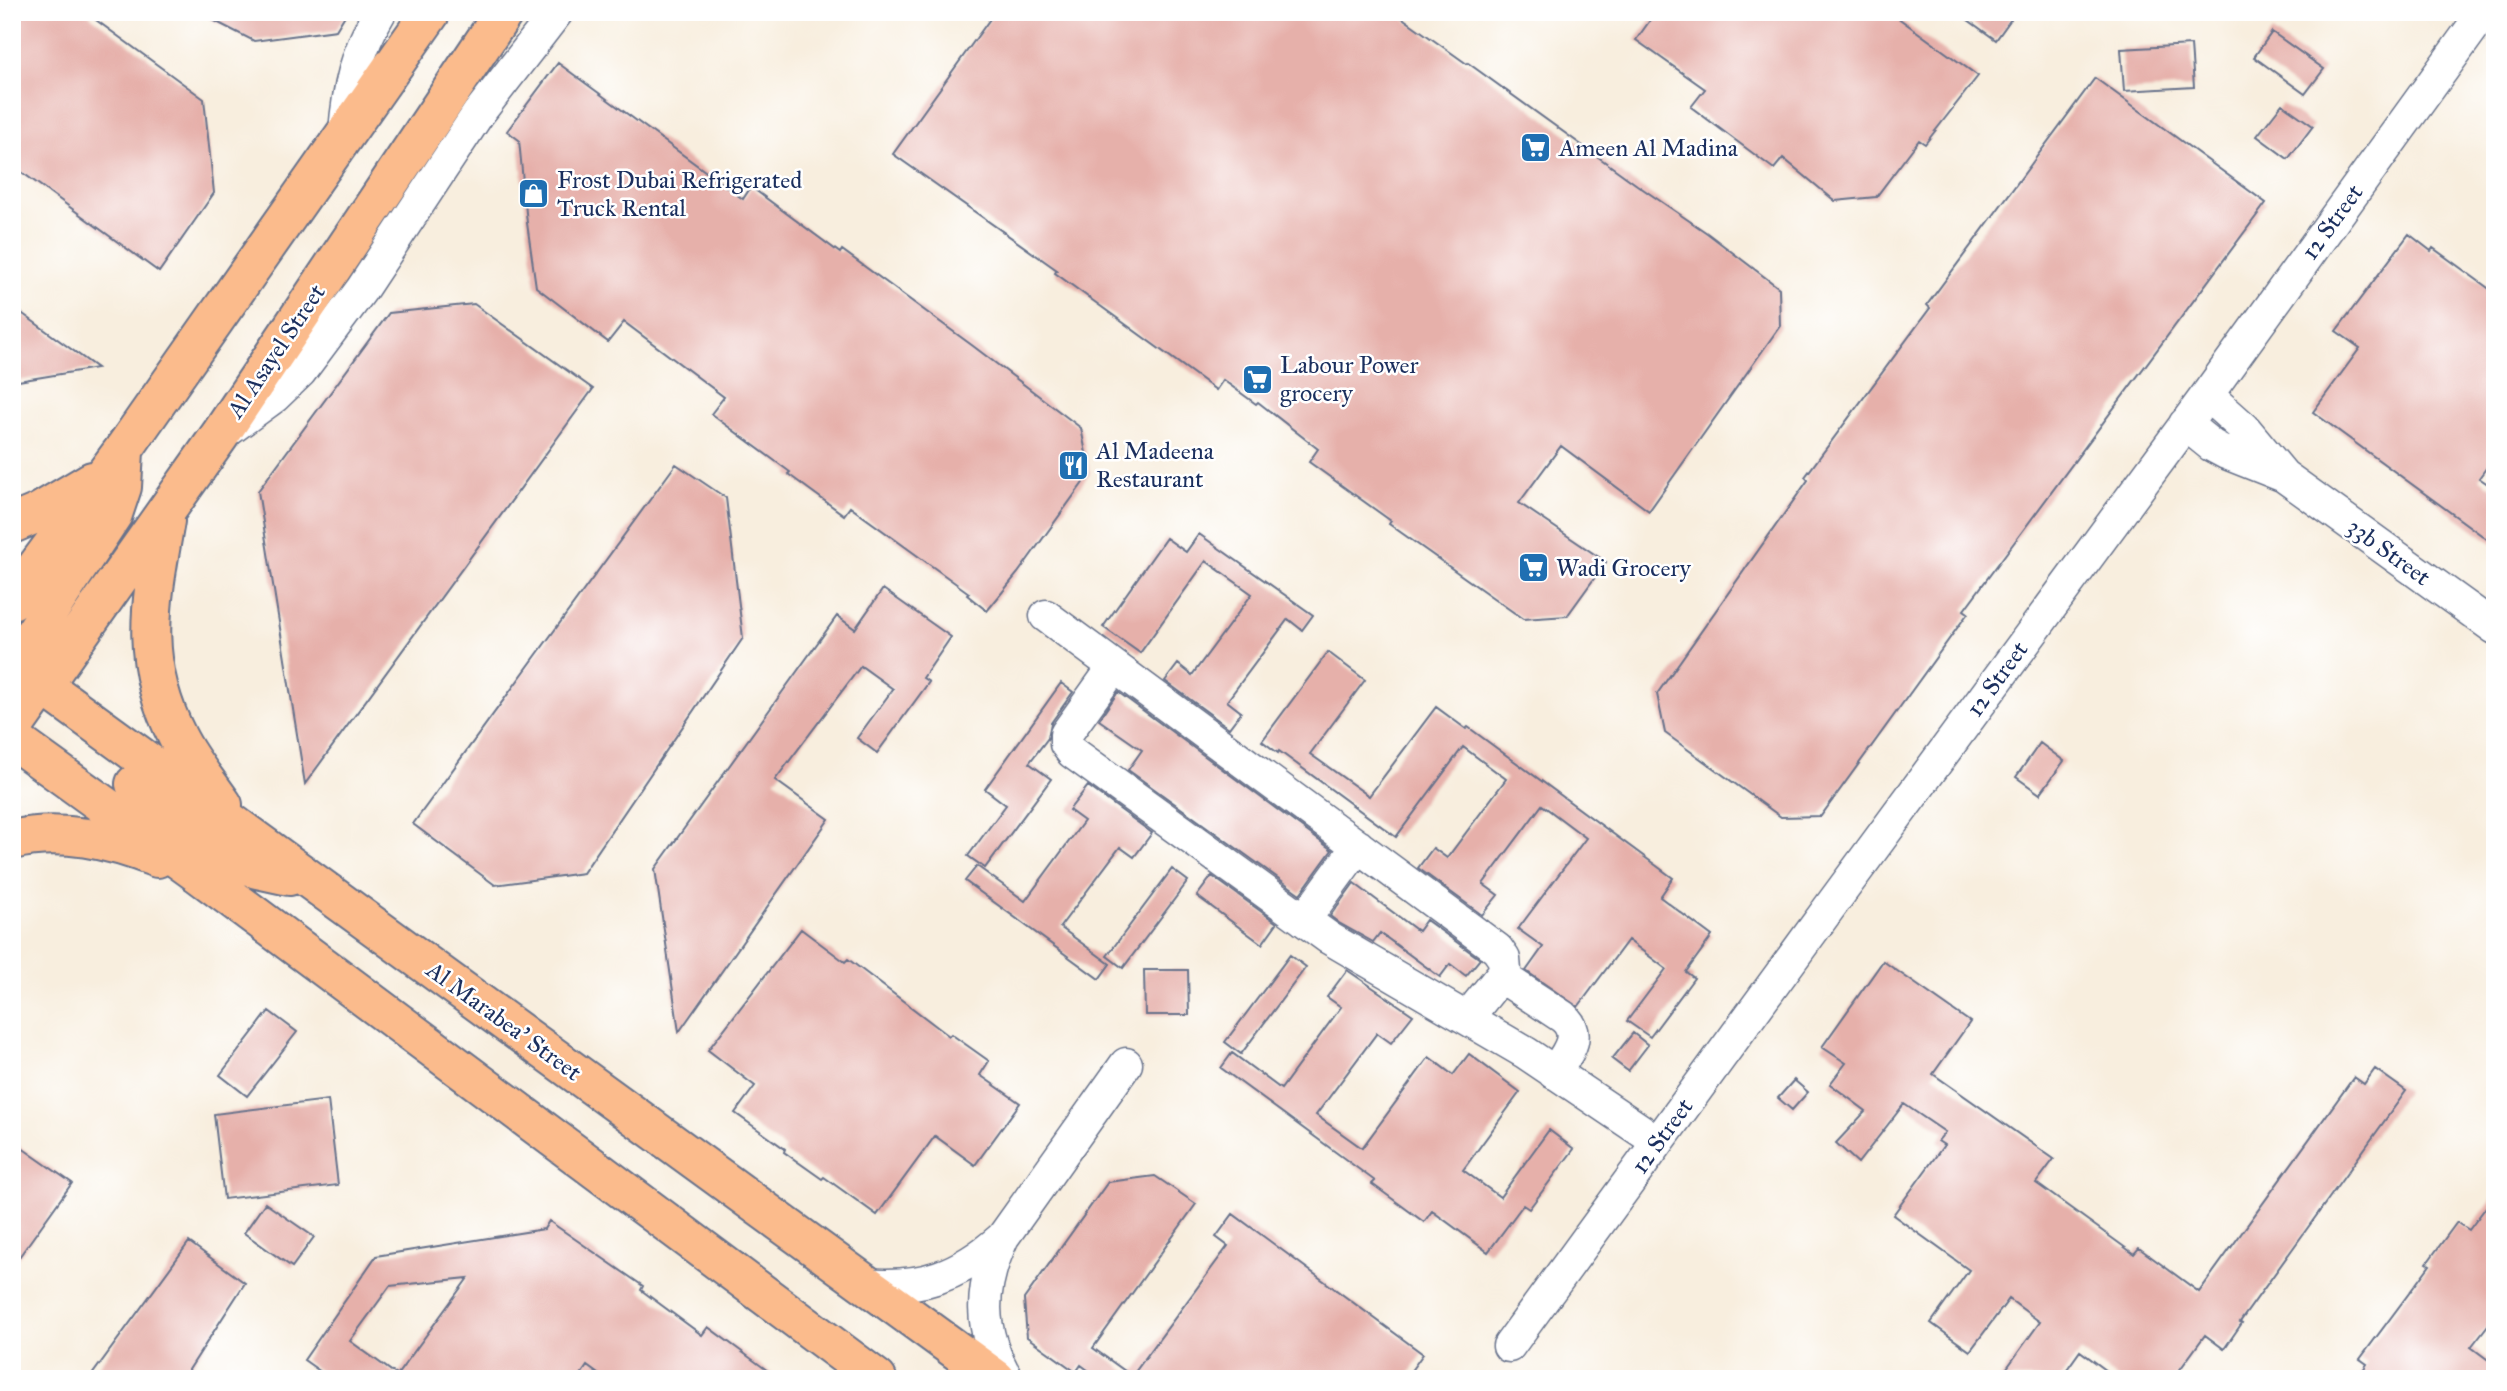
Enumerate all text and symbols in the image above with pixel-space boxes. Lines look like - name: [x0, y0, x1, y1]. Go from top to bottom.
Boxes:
- supermarket icon: Ameen Al Madina: [1519, 131, 1553, 165]
- place label: Ameen Al Madina: [1558, 133, 1739, 163]
- place label: Frost Dubai Refrigerated Truck Rental: [557, 165, 802, 223]
- shop icon: Frost Dubai Refrigerated Truck Rental: [517, 177, 551, 211]
- street label: 12 Street: [2295, 178, 2370, 266]
- street label: Al Asayel Street: [220, 278, 332, 424]
- place label: Labour Power grocery: [1280, 350, 1419, 408]
- supermarket icon: Labour Power grocery: [1240, 362, 1274, 396]
- place label: Al Madeena Restaurant: [1095, 436, 1215, 494]
- restaurant icon: Al Madeena Restaurant: [1056, 448, 1090, 482]
- street label: 33b Street: [2341, 512, 2437, 593]
- supermarket icon: Wadi Grocery: [1516, 551, 1550, 585]
- place label: Wadi Grocery: [1556, 553, 1691, 583]
- street label: 12 Street: [1960, 635, 2035, 723]
- street label: Al Marabea' Street: [420, 954, 588, 1088]
- street label: 12 Street: [1625, 1092, 1700, 1180]

